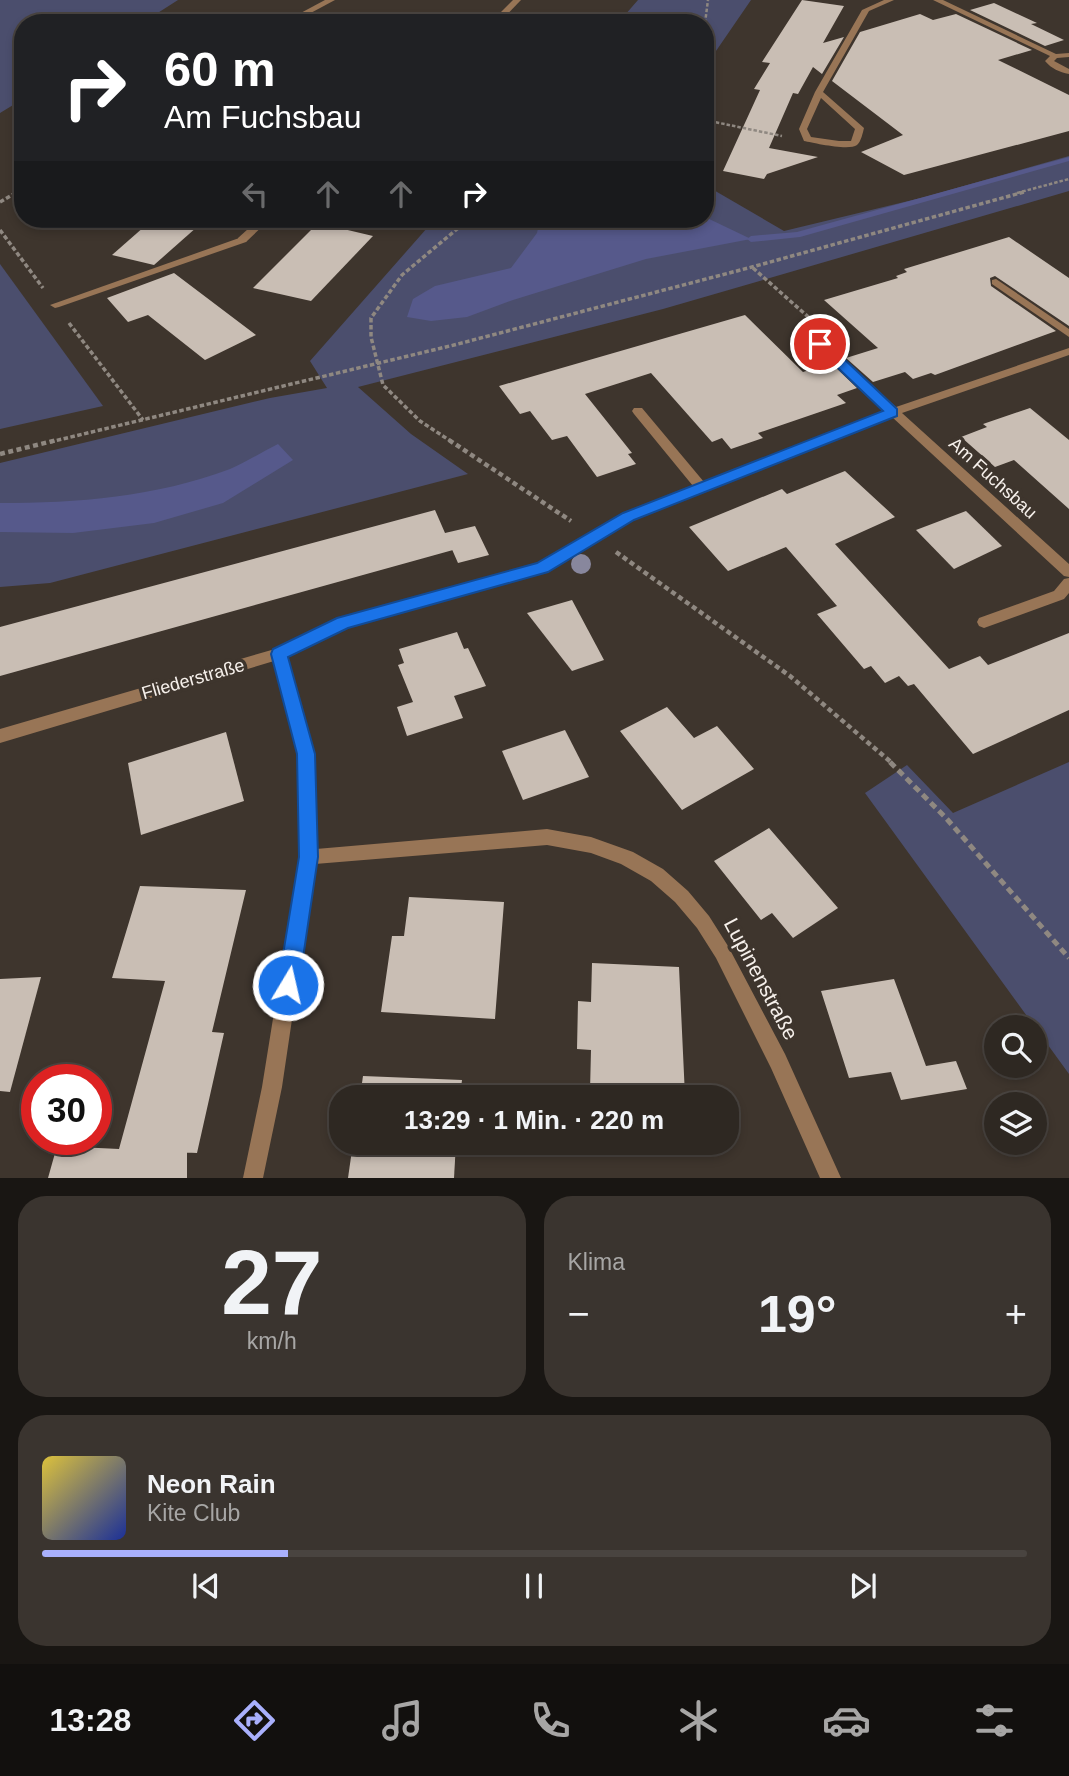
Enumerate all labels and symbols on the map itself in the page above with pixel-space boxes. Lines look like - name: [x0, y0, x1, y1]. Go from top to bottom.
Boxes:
- pin: [790, 314, 850, 374]
- street label: Am Fuchsbau: [945, 433, 1041, 523]
- street label: Fliederstraße: [139, 655, 247, 703]
- street label: Lupinenstraße: [720, 914, 803, 1043]
- position arrow: [251, 948, 325, 1022]
- speed limit sign: 30: [21, 1064, 112, 1155]

